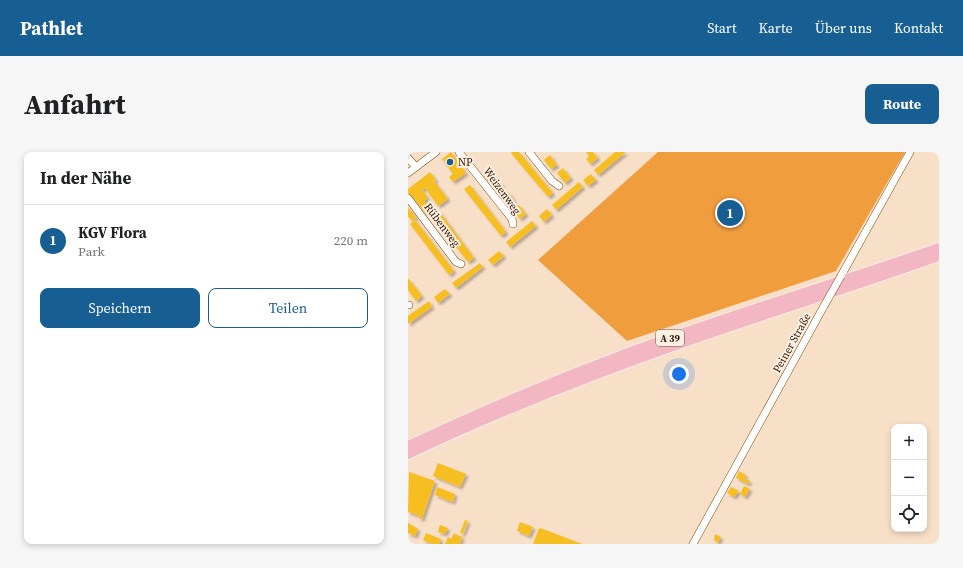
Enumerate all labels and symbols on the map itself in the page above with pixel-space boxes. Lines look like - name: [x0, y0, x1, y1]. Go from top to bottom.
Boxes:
- place label: NP: [458, 155, 473, 170]
- marker: NP: [445, 157, 455, 167]
- street label: Weizenweg: [480, 164, 524, 218]
- pin: 1: [717, 198, 743, 228]
- street label: Rübenweg: [421, 200, 464, 250]
- street label: Peiner Straße: [769, 310, 815, 375]
- road number: A 39: [656, 330, 684, 346]
- your location: [669, 364, 689, 384]

